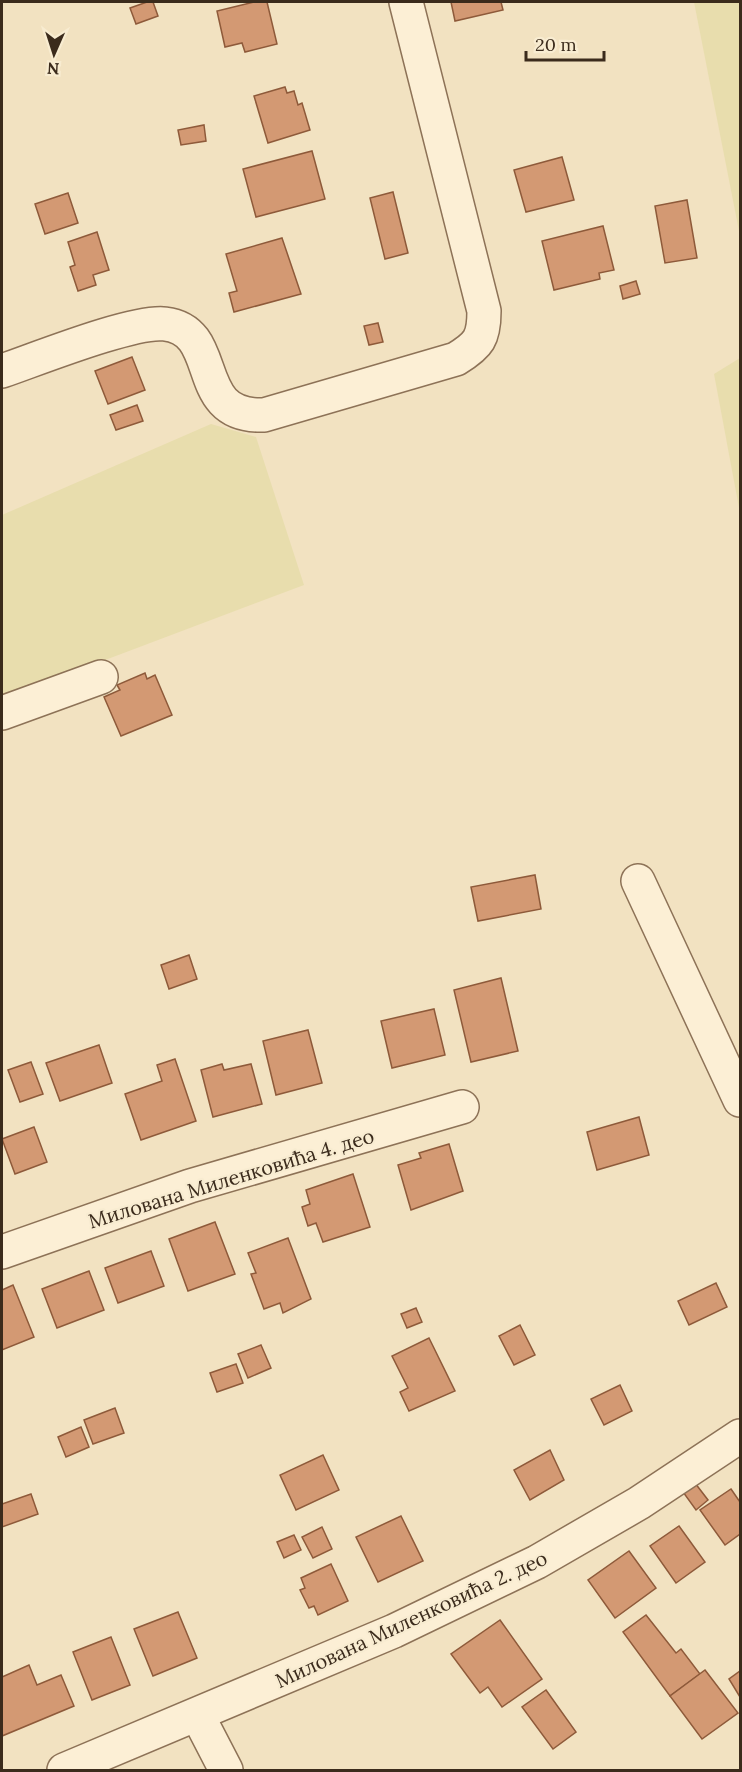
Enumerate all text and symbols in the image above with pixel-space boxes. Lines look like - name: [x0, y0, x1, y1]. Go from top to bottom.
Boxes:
- north arrow: [24, 24, 84, 84]
- scale bar: [526, 24, 604, 62]
- text: 20 m: [535, 33, 577, 56]
- text: N: [47, 59, 60, 79]
- street label: Милована Миленковића 4. део: [85, 1123, 377, 1233]
- street label: Милована Миленковића 2. део: [271, 1545, 551, 1693]

